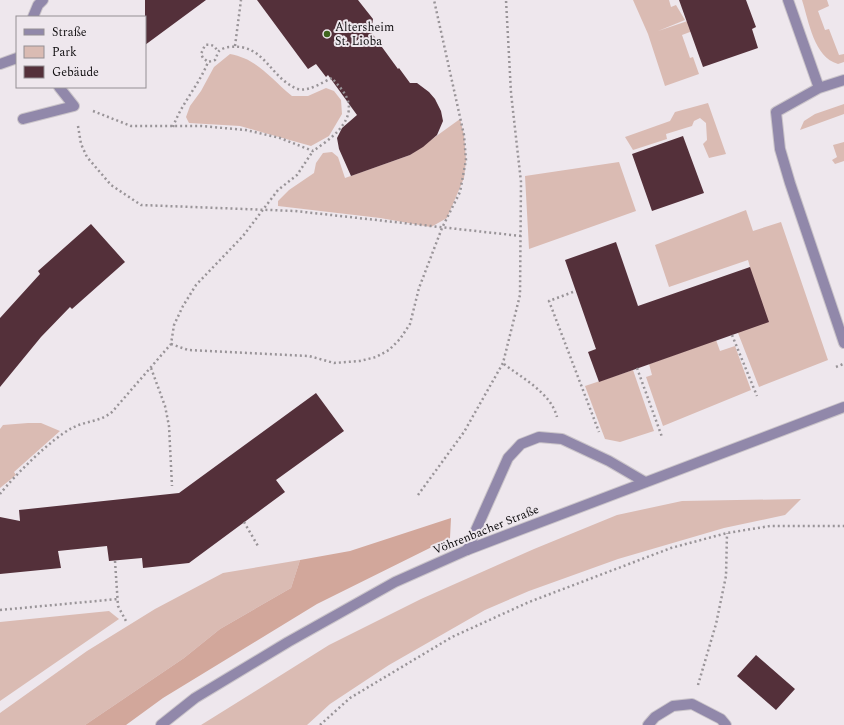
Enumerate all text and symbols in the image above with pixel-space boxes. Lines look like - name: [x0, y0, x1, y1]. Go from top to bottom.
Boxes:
- legend: [16, 16, 146, 88]
- place label: Altersheim St. Lioba: [335, 18, 394, 51]
- text: Straße: [52, 23, 87, 42]
- marker: Altersheim St. Lioba: [322, 29, 332, 39]
- text: Park: [52, 43, 77, 62]
- text: Gebäude: [52, 63, 99, 82]
- street label: Vöhrenbacher Straße: [430, 500, 542, 560]

